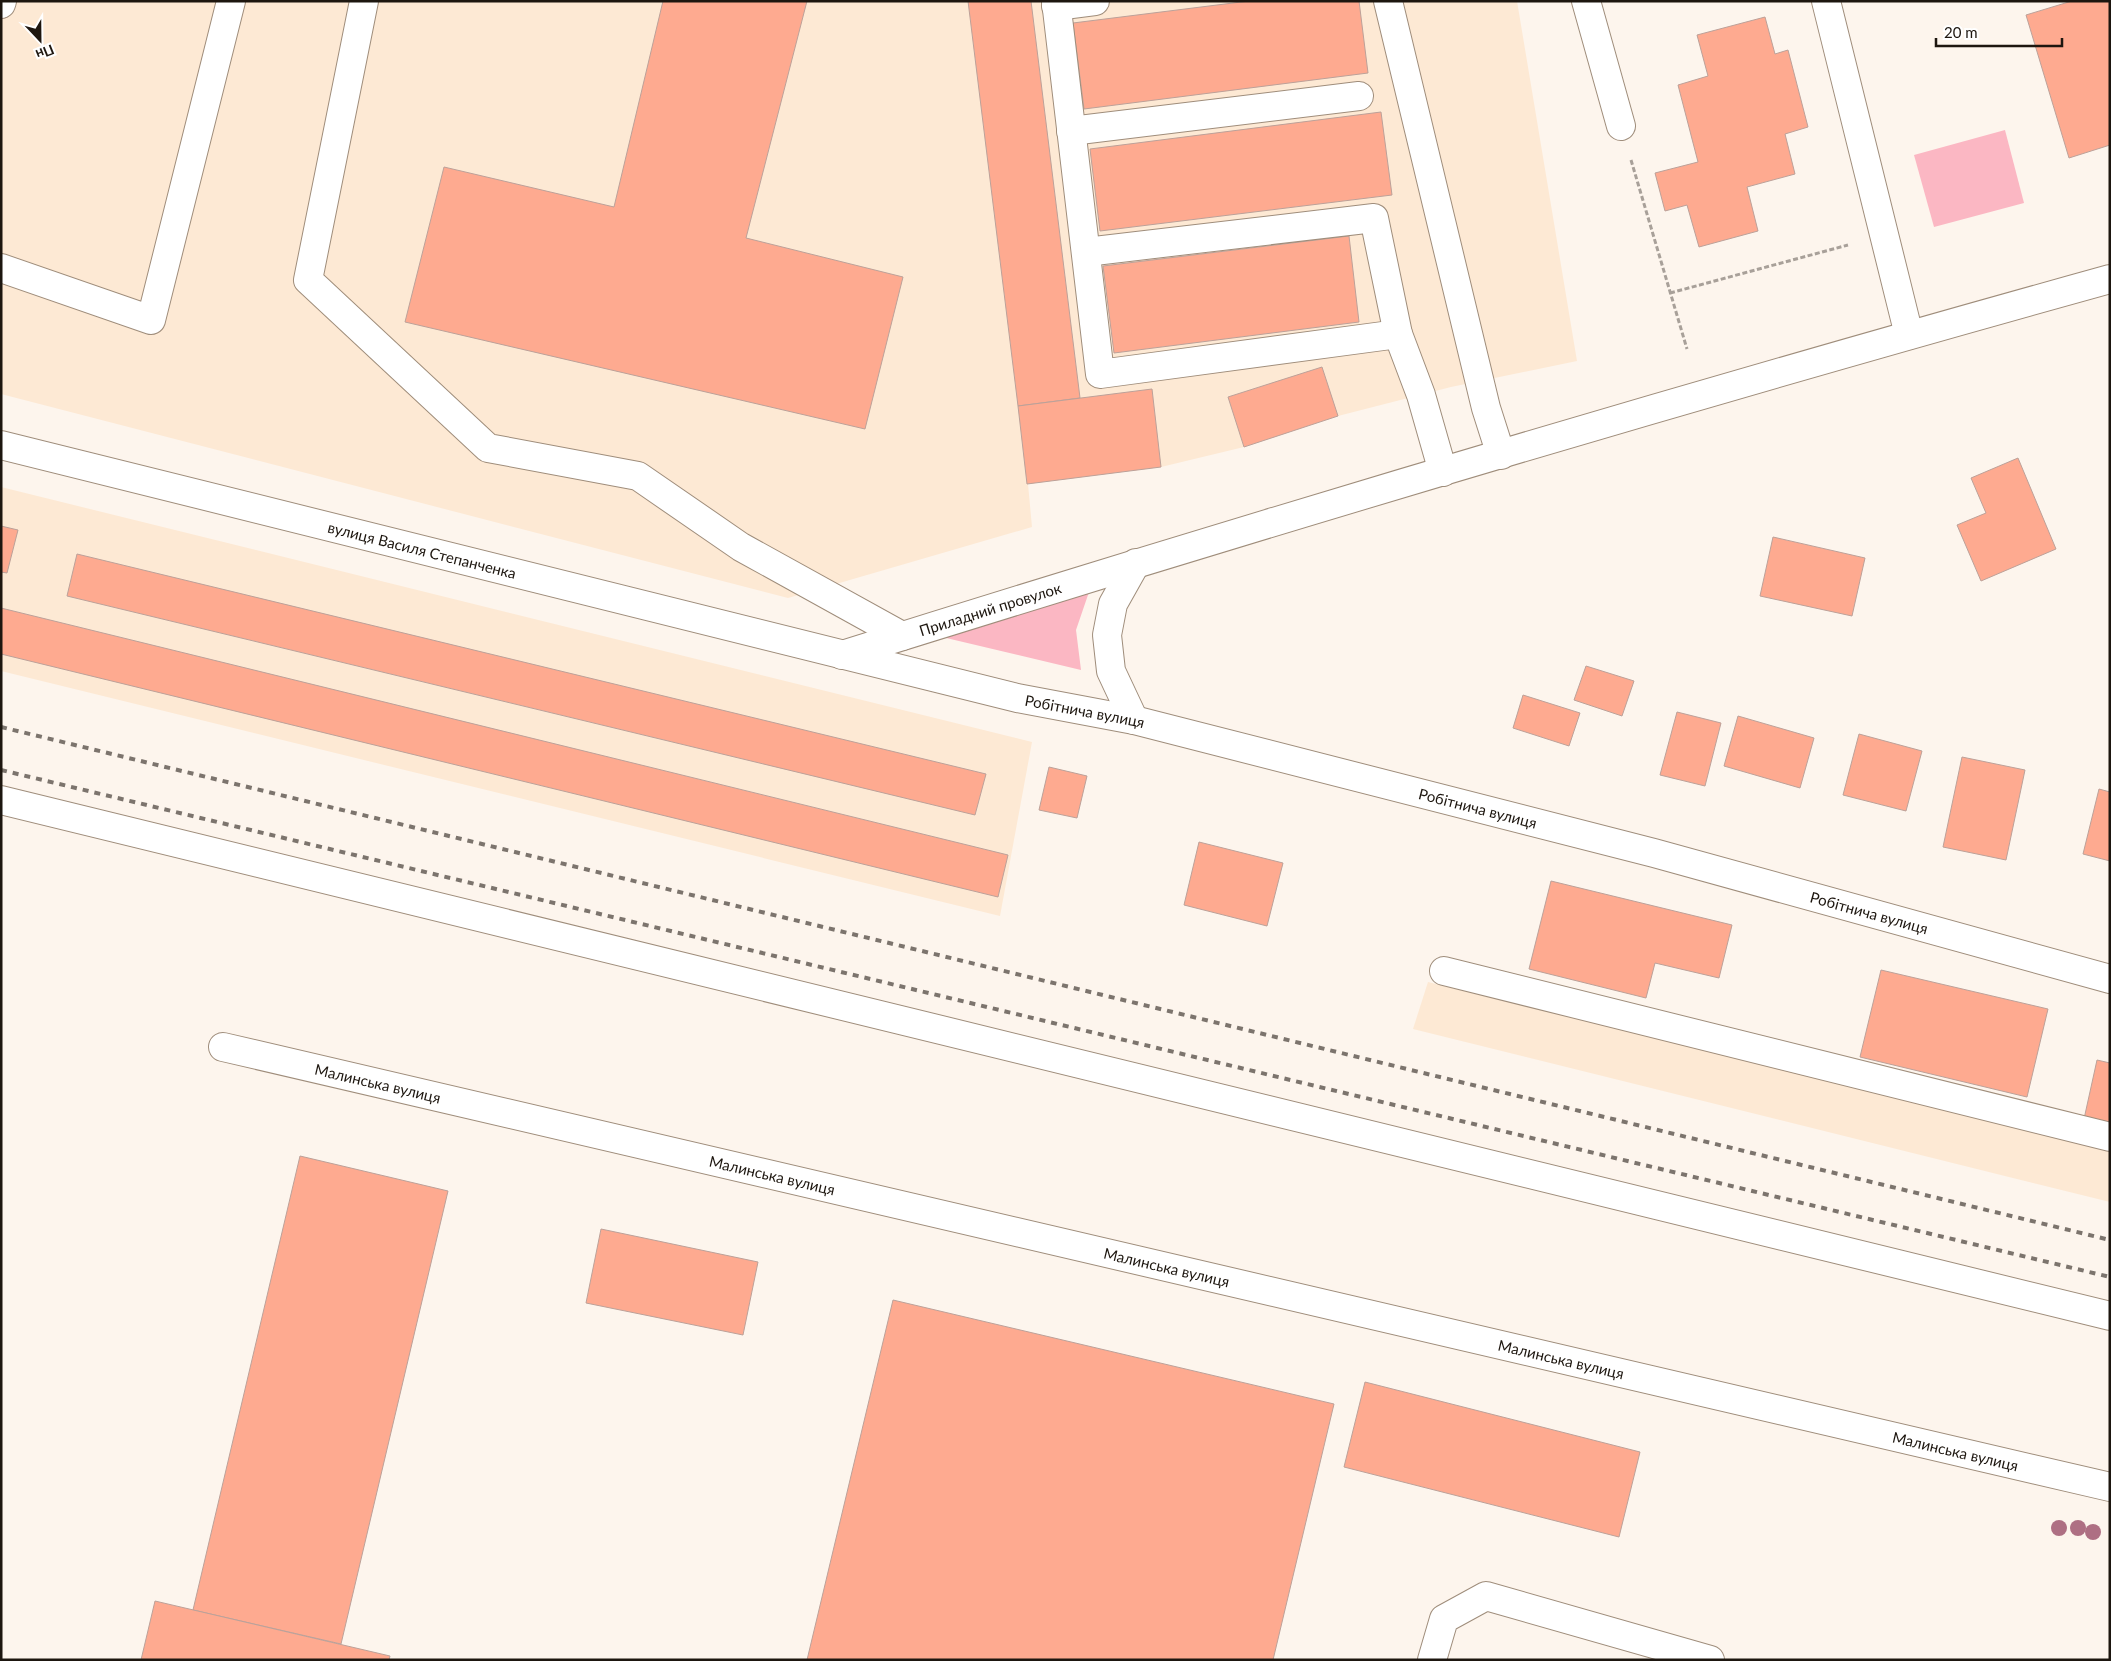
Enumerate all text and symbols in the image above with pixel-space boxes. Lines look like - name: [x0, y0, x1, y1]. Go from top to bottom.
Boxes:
- north arrow: [15, 15, 65, 65]
- scale bar: [1936, 15, 2062, 47]
- text: 20 m: [1944, 23, 1978, 41]
- text: Пн: [33, 41, 57, 64]
- street label: вулиця Василя Степанченка: [326, 518, 518, 582]
- street label: Приладний провулок: [917, 578, 1063, 639]
- street label: Робітнича вулиця: [1023, 691, 1147, 731]
- street label: Робітнича вулиця: [1417, 784, 1539, 832]
- street label: Робітнича вулиця: [1808, 888, 1930, 937]
- street label: Малинська вулиця: [313, 1060, 443, 1106]
- street label: Малинська вулиця: [708, 1152, 837, 1198]
- street label: Малинська вулиця: [1102, 1244, 1231, 1290]
- street label: Малинська вулиця: [1496, 1336, 1626, 1382]
- street label: Малинська вулиця: [1891, 1428, 2020, 1474]

